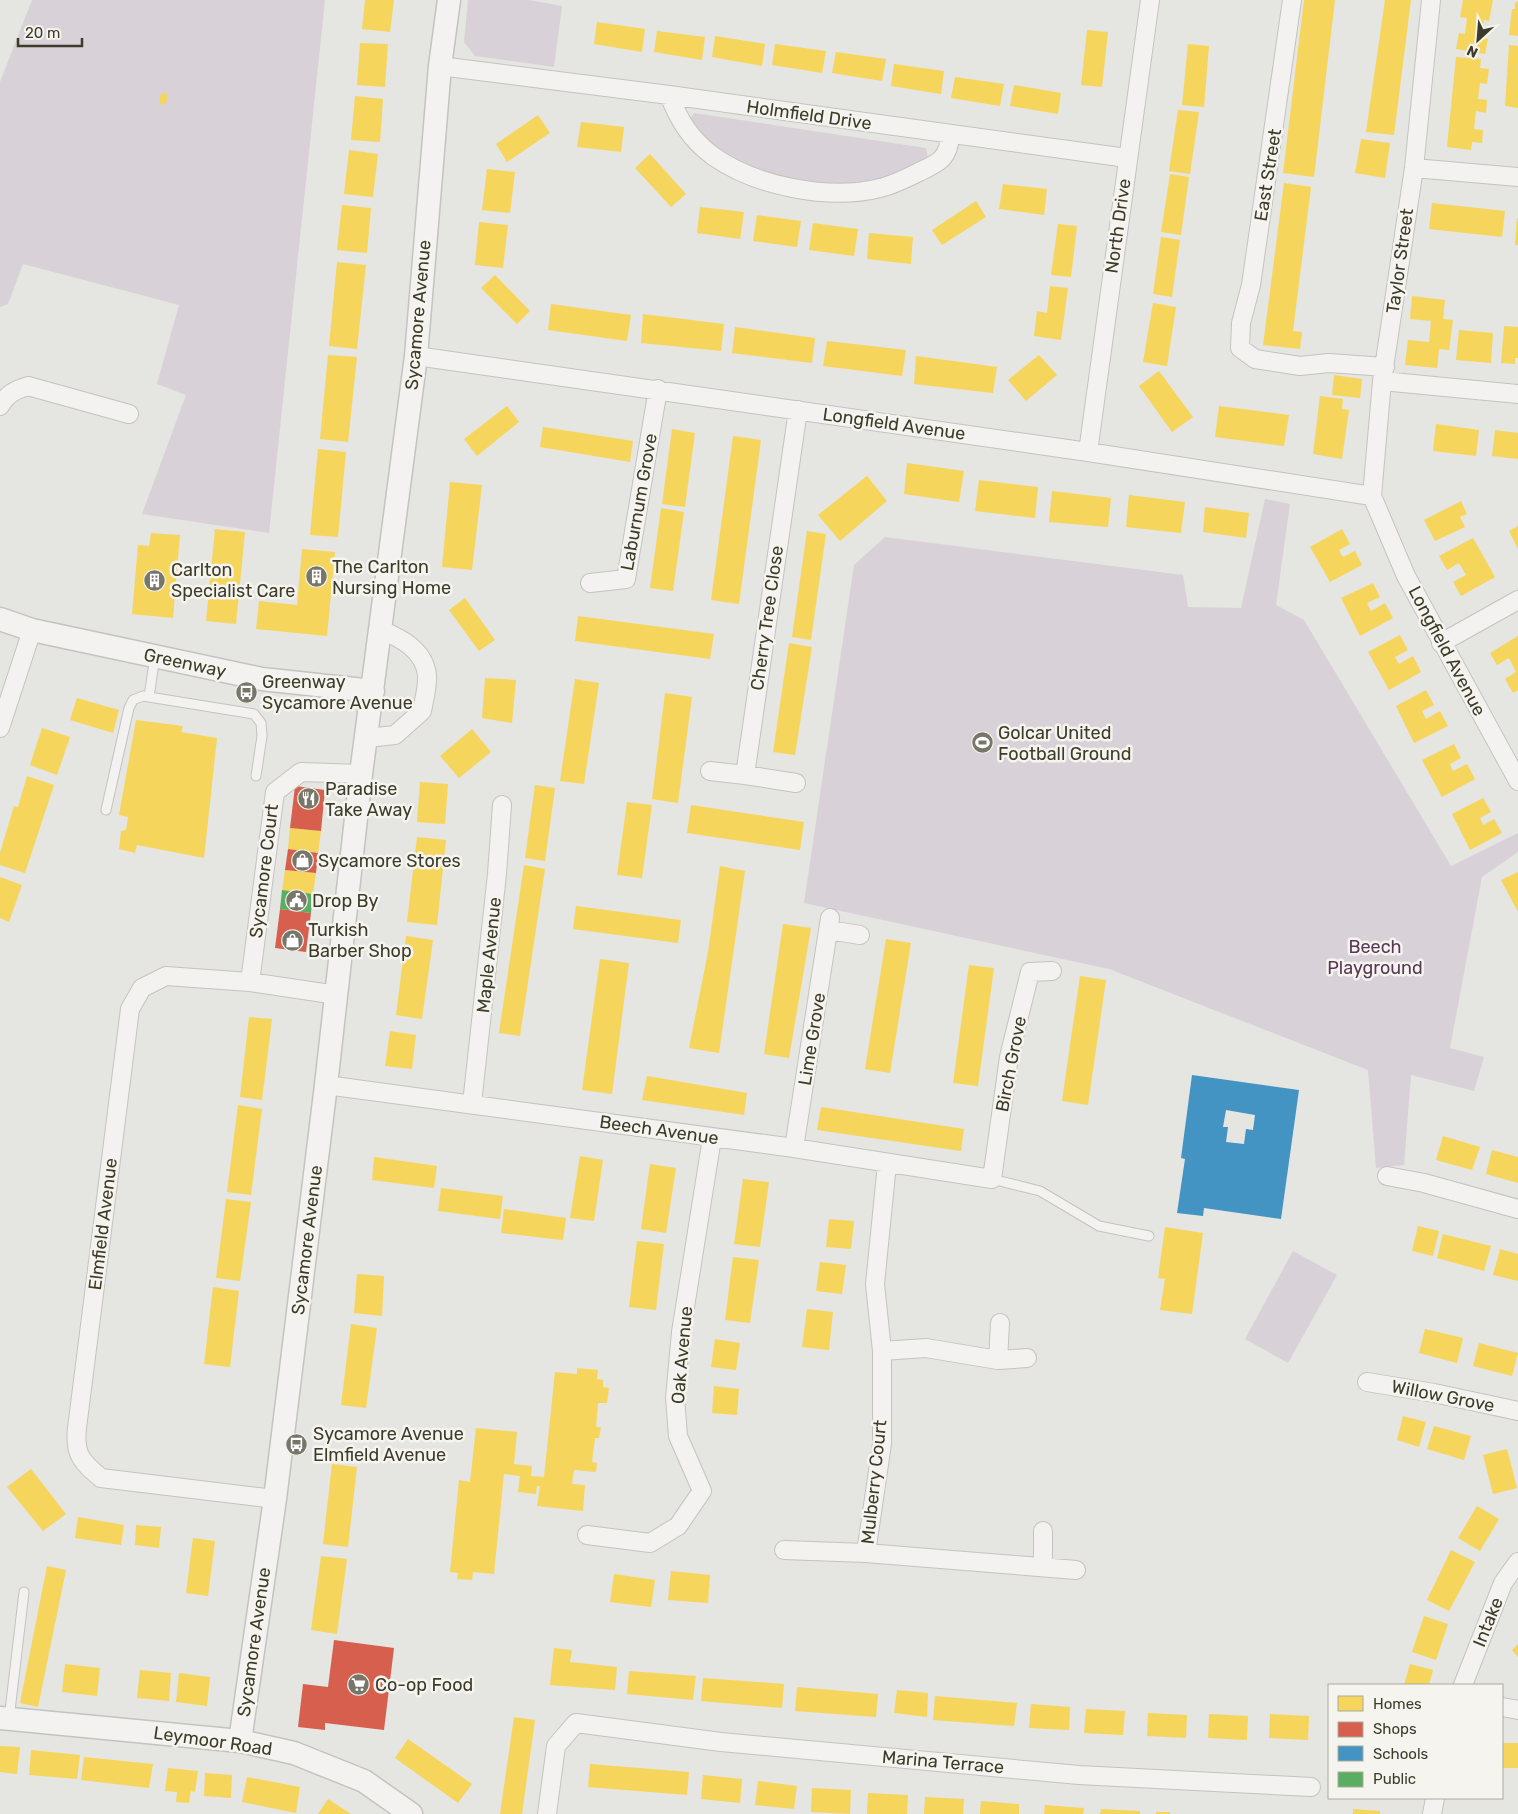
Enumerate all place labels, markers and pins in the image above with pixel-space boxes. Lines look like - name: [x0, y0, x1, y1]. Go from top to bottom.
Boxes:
- place label: The Carlton Nursing Home: [332, 556, 451, 599]
- place label: Carlton Specialist Care: [171, 559, 295, 602]
- building icon: The Carlton Nursing Home: [304, 565, 328, 589]
- building icon: Carlton Specialist Care: [143, 568, 167, 592]
- place label: Greenway Sycamore Avenue: [262, 671, 413, 714]
- bus stop icon: Greenway Sycamore Avenue: [234, 680, 258, 704]
- place label: Golcar United Football Ground: [998, 722, 1131, 765]
- sports icon: Golcar United Football Ground: [970, 731, 994, 755]
- place label: Paradise Take Away: [325, 778, 412, 821]
- restaurant icon: Paradise Take Away: [297, 787, 321, 811]
- shop icon: Sycamore Stores: [290, 849, 314, 873]
- place label: Sycamore Stores: [318, 850, 461, 872]
- public building icon: Drop By: [284, 889, 308, 913]
- place label: Drop By: [312, 890, 379, 912]
- place label: Turkish Barber Shop: [308, 919, 412, 962]
- shop icon: Turkish Barber Shop: [280, 928, 304, 952]
- place label: Sycamore Avenue Elmfield Avenue: [313, 1423, 464, 1466]
- bus stop icon: Sycamore Avenue Elmfield Avenue: [285, 1432, 309, 1456]
- supermarket icon: Co-op Food: [347, 1673, 371, 1697]
- place label: Co-op Food: [375, 1674, 473, 1696]

